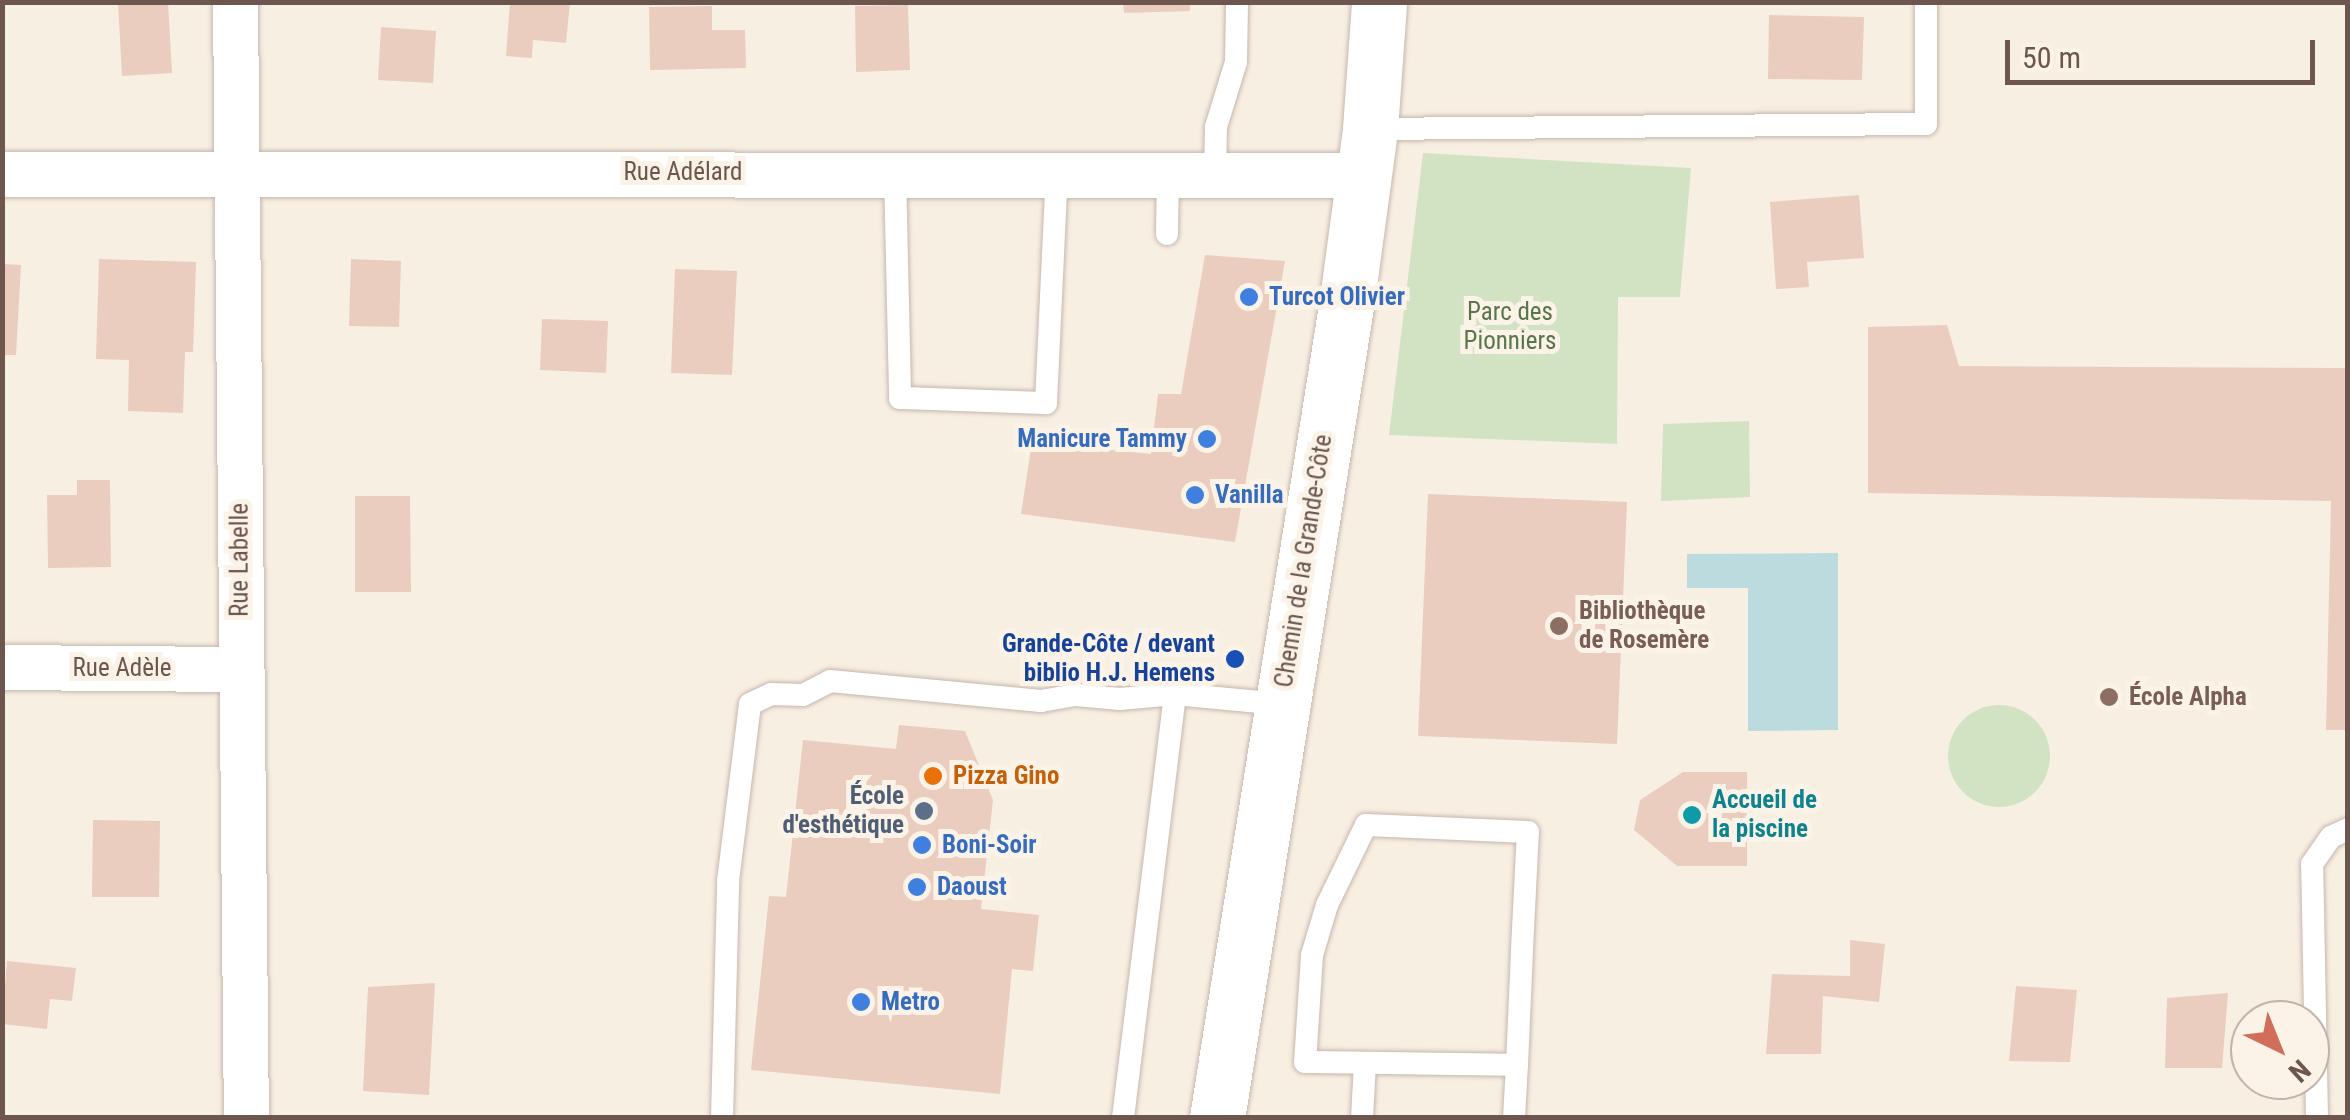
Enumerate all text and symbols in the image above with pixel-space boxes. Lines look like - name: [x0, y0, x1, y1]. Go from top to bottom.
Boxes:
- scale bar: [2010, 20, 2320, 82]
- text: 50 m: [2022, 40, 2081, 75]
- street label: Rue Adélard: [624, 157, 742, 187]
- place label: Turcot Olivier: [1269, 282, 1405, 312]
- marker: Turcot Olivier: [1238, 286, 1260, 308]
- park label: Parc des Pionniers: [1464, 298, 1556, 357]
- place label: Manicure Tammy: [1017, 424, 1187, 454]
- marker: Manicure Tammy: [1196, 428, 1218, 450]
- street label: Chemin de la Grande-Côte: [1269, 432, 1339, 690]
- place label: Vanilla: [1215, 480, 1284, 510]
- marker: Vanilla: [1184, 484, 1206, 506]
- street label: Rue Labelle: [225, 503, 255, 617]
- place label: Bibliothèque de Rosemère: [1579, 597, 1709, 656]
- marker: Bibliothèque de Rosemère: [1548, 615, 1570, 637]
- place label: Grande-Côte / devant biblio H.J. Hemens: [1002, 630, 1215, 689]
- marker: Grande-Côte / devant biblio H.J. Hemens: [1224, 648, 1246, 670]
- street label: Rue Adèle: [73, 653, 171, 683]
- place label: École Alpha: [2129, 682, 2247, 712]
- marker: École Alpha: [2098, 686, 2120, 708]
- place label: Pizza Gino: [953, 761, 1059, 791]
- marker: Pizza Gino: [922, 765, 944, 787]
- place label: École d'esthétique: [782, 782, 904, 841]
- place label: Accueil de la piscine: [1712, 786, 1817, 845]
- marker: École d'esthétique: [913, 800, 935, 822]
- marker: Accueil de la piscine: [1681, 804, 1703, 826]
- place label: Boni-Soir: [942, 830, 1037, 860]
- marker: Boni-Soir: [911, 834, 933, 856]
- place label: Daoust: [937, 872, 1007, 902]
- marker: Daoust: [906, 876, 928, 898]
- place label: Metro: [881, 987, 940, 1017]
- marker: Metro: [850, 991, 872, 1013]
- north arrow: [2230, 1000, 2330, 1100]
- text: N: [2282, 1053, 2317, 1089]

